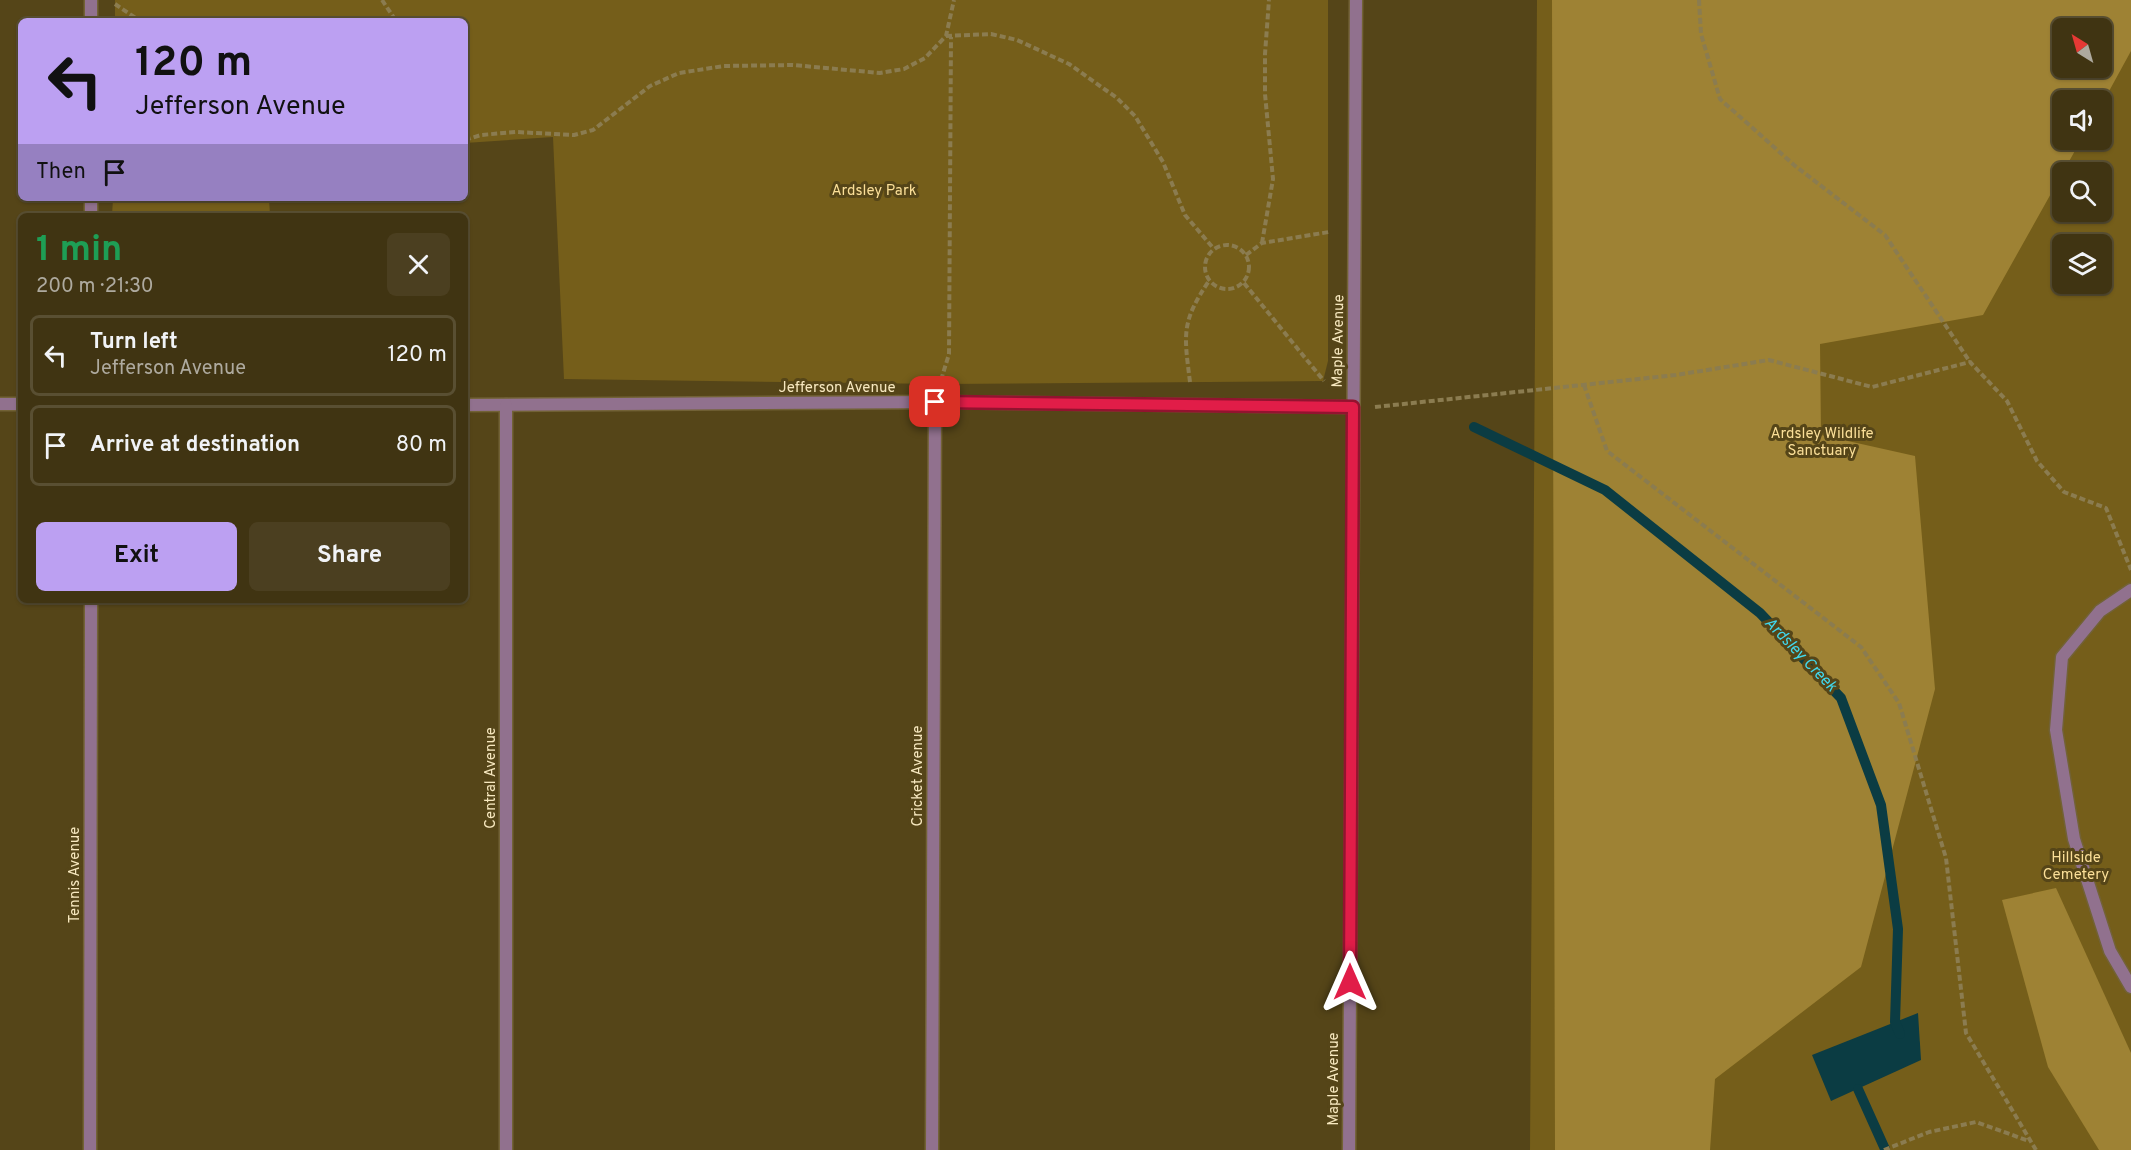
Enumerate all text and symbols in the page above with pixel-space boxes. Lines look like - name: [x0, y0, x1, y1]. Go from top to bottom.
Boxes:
- north arrow: [2052, 18, 2112, 78]
- map controls: [2052, 18, 2112, 294]
- text: 120 m: [135, 38, 252, 91]
- icon: left: [36, 42, 114, 120]
- text: Jefferson Avenue: [135, 90, 346, 124]
- button: sound: [2052, 90, 2112, 150]
- icon: arrive: [98, 156, 131, 189]
- text: Then: [36, 159, 86, 186]
- button: search: [2052, 162, 2112, 222]
- park label: Ardsley Park: [831, 182, 917, 201]
- text: 1 min: [36, 228, 122, 274]
- button: close: [387, 233, 450, 296]
- button: layers: [2052, 234, 2112, 294]
- text: 200 m · 21:30: [36, 274, 154, 300]
- street label: Maple Avenue: [1329, 294, 1349, 388]
- text: Turn left: [90, 329, 178, 356]
- icon: left: [39, 339, 72, 372]
- text: 120 m: [387, 342, 447, 369]
- text: Jefferson Avenue: [90, 356, 246, 382]
- pin: [909, 376, 960, 427]
- street label: Jefferson Avenue: [779, 379, 895, 398]
- icon: arrive: [918, 385, 951, 418]
- park label: Ardsley Wildlife Sanctuary: [1770, 425, 1874, 461]
- icon: arrive: [39, 429, 72, 462]
- text: Arrive at destination: [90, 432, 300, 459]
- text: 80 m: [396, 432, 447, 459]
- button: Exit: [36, 522, 237, 591]
- button: Share: [249, 522, 450, 591]
- water label: Ardsley Creek: [1759, 613, 1841, 697]
- street label: Cricket Avenue: [909, 726, 928, 826]
- street label: Central Avenue: [482, 727, 501, 829]
- street label: Tennis Avenue: [66, 827, 85, 923]
- park label: Hillside Cemetery: [2043, 849, 2109, 885]
- position arrow: [1318, 950, 1382, 1014]
- street label: Maple Avenue: [1325, 1032, 1344, 1126]

